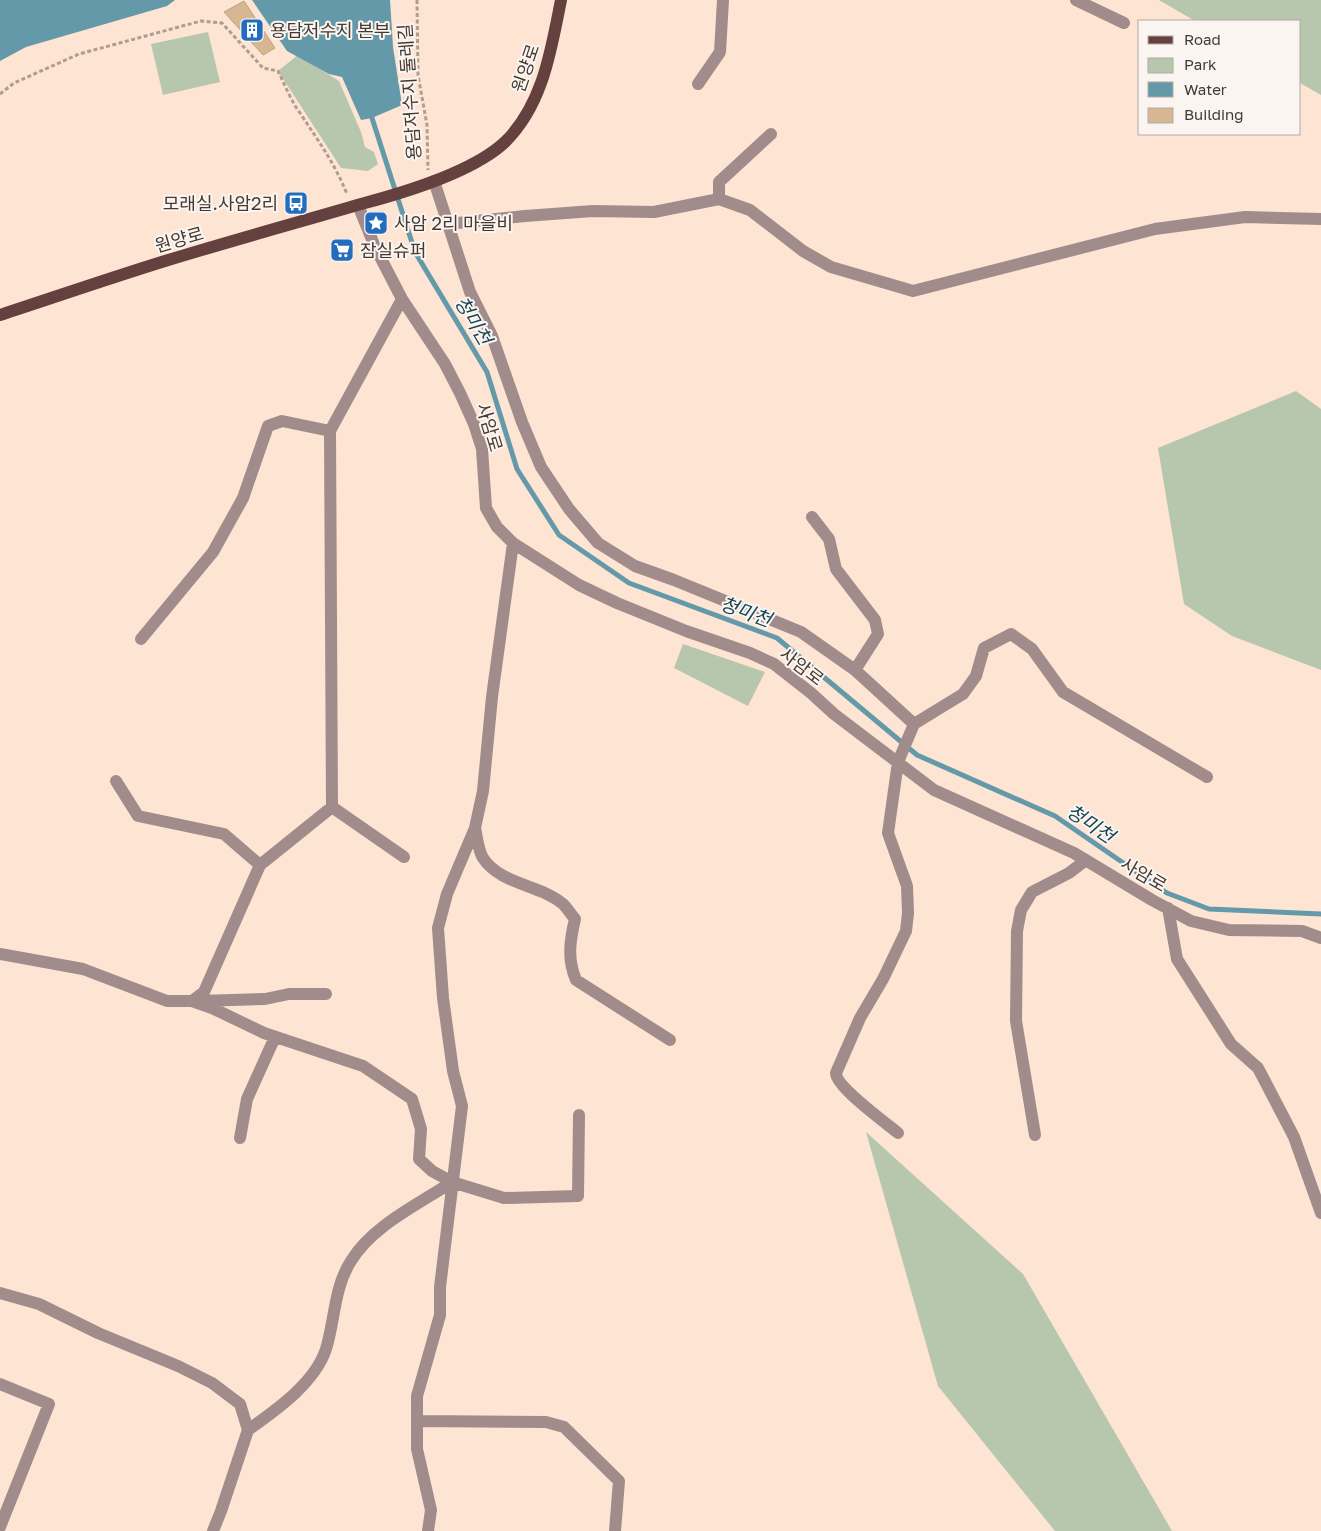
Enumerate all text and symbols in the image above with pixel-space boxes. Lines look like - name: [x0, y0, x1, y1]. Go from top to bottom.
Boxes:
- building icon: 용담저수지 본부: [239, 17, 265, 43]
- place label: 용담저수지 본부: [270, 19, 390, 41]
- legend: [1138, 20, 1301, 135]
- street label: 용담저수지 둘레길: [393, 23, 425, 161]
- text: Road: [1184, 30, 1221, 48]
- street label: 원양로: [507, 41, 543, 95]
- text: Park: [1184, 55, 1217, 73]
- text: Water: [1184, 80, 1227, 98]
- text: Building: [1184, 105, 1244, 123]
- bus stop icon: 모래실.사암2리: [283, 190, 309, 216]
- place label: 모래실.사암2리: [163, 192, 278, 214]
- place icon: 사암 2리 마을비: [363, 210, 389, 236]
- place label: 사암 2리 마을비: [394, 212, 513, 234]
- street label: 원양로: [152, 222, 206, 256]
- supermarket icon: 잠실슈퍼: [329, 237, 355, 263]
- place label: 잠실슈퍼: [360, 239, 426, 261]
- water label: 청미천: [451, 292, 498, 350]
- street label: 사암로: [472, 400, 508, 454]
- water label: 청미천: [717, 591, 776, 631]
- street label: 사암로: [776, 642, 828, 690]
- water label: 청미천: [1063, 799, 1120, 848]
- street label: 사암로: [1117, 852, 1171, 896]

